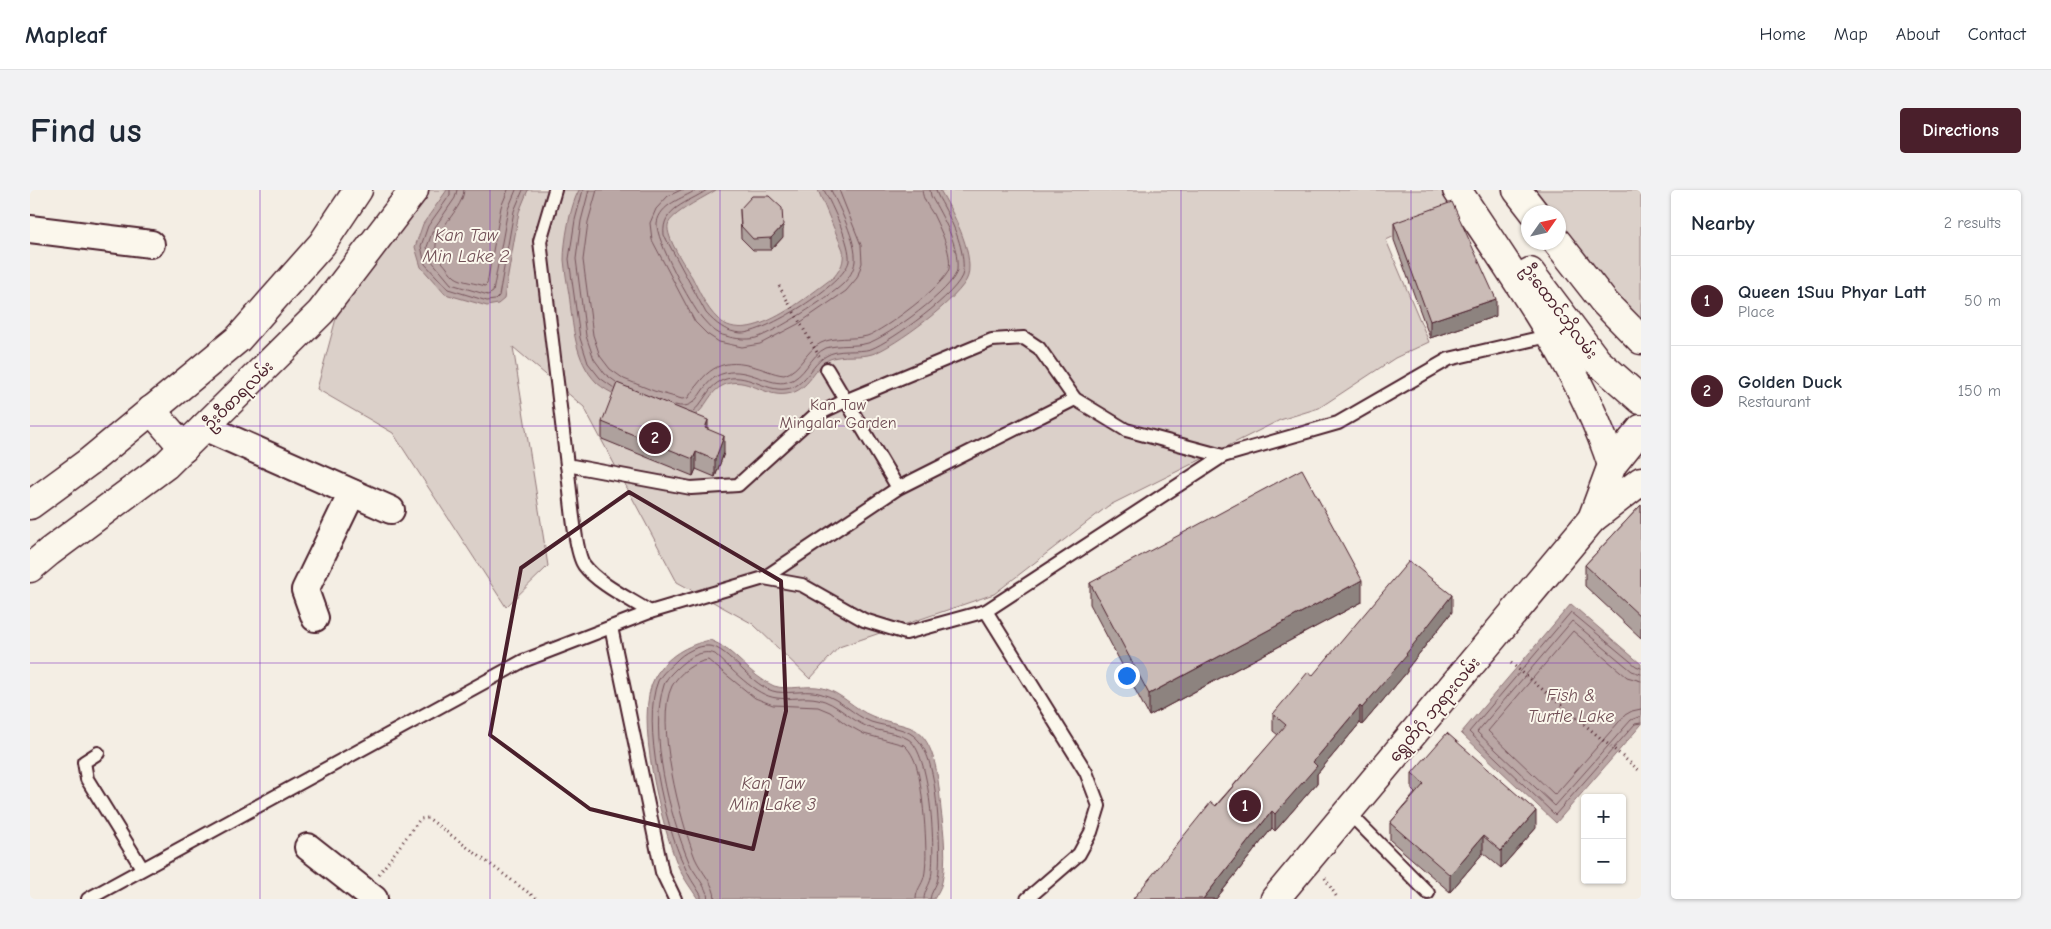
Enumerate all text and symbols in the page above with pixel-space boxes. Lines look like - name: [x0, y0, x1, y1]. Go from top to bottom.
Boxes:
- text: Mapleaf: [25, 21, 106, 49]
- text: Home: [1759, 24, 1806, 45]
- text: Map: [1834, 24, 1868, 45]
- text: About: [1896, 24, 1940, 45]
- text: Contact: [1968, 24, 2026, 45]
- button: Directions: [1900, 108, 2021, 153]
- text: Find us: [30, 110, 142, 151]
- north arrow: [1521, 205, 1566, 250]
- text: Nearby: [1691, 211, 1755, 235]
- text: 2 results: [1944, 214, 2001, 232]
- water label: Kan Taw Min Lake 2: [422, 225, 510, 267]
- street label: ဦးထောင်ဘိုလမ်း: [1514, 259, 1603, 366]
- text: Queen 1Suu Phyar Latt: [1738, 281, 1926, 303]
- text: 1: [1704, 292, 1710, 310]
- text: 50 m: [1964, 292, 2001, 310]
- text: Place: [1738, 303, 1774, 321]
- street label: ဦးဝီစာရလမ်း: [198, 355, 280, 437]
- text: Golden Duck: [1738, 371, 1842, 393]
- text: 2: [1703, 382, 1711, 400]
- text: 150 m: [1958, 382, 2001, 400]
- text: Restaurant: [1738, 393, 1810, 411]
- park label: Kan Taw Mingalar Garden: [779, 396, 897, 432]
- pin: 2: [639, 419, 671, 457]
- street label: ရွှေတိဂုံ ဘုရားလမ်း: [1383, 652, 1488, 769]
- your location: [1114, 663, 1140, 689]
- water label: Fish & Turtle Lake: [1528, 685, 1614, 727]
- water label: Kan Taw Min Lake 3: [729, 773, 816, 815]
- pin: 1: [1229, 787, 1261, 825]
- map controls: [1581, 794, 1626, 884]
- button: +: [1581, 794, 1626, 839]
- button: −: [1581, 839, 1626, 884]

